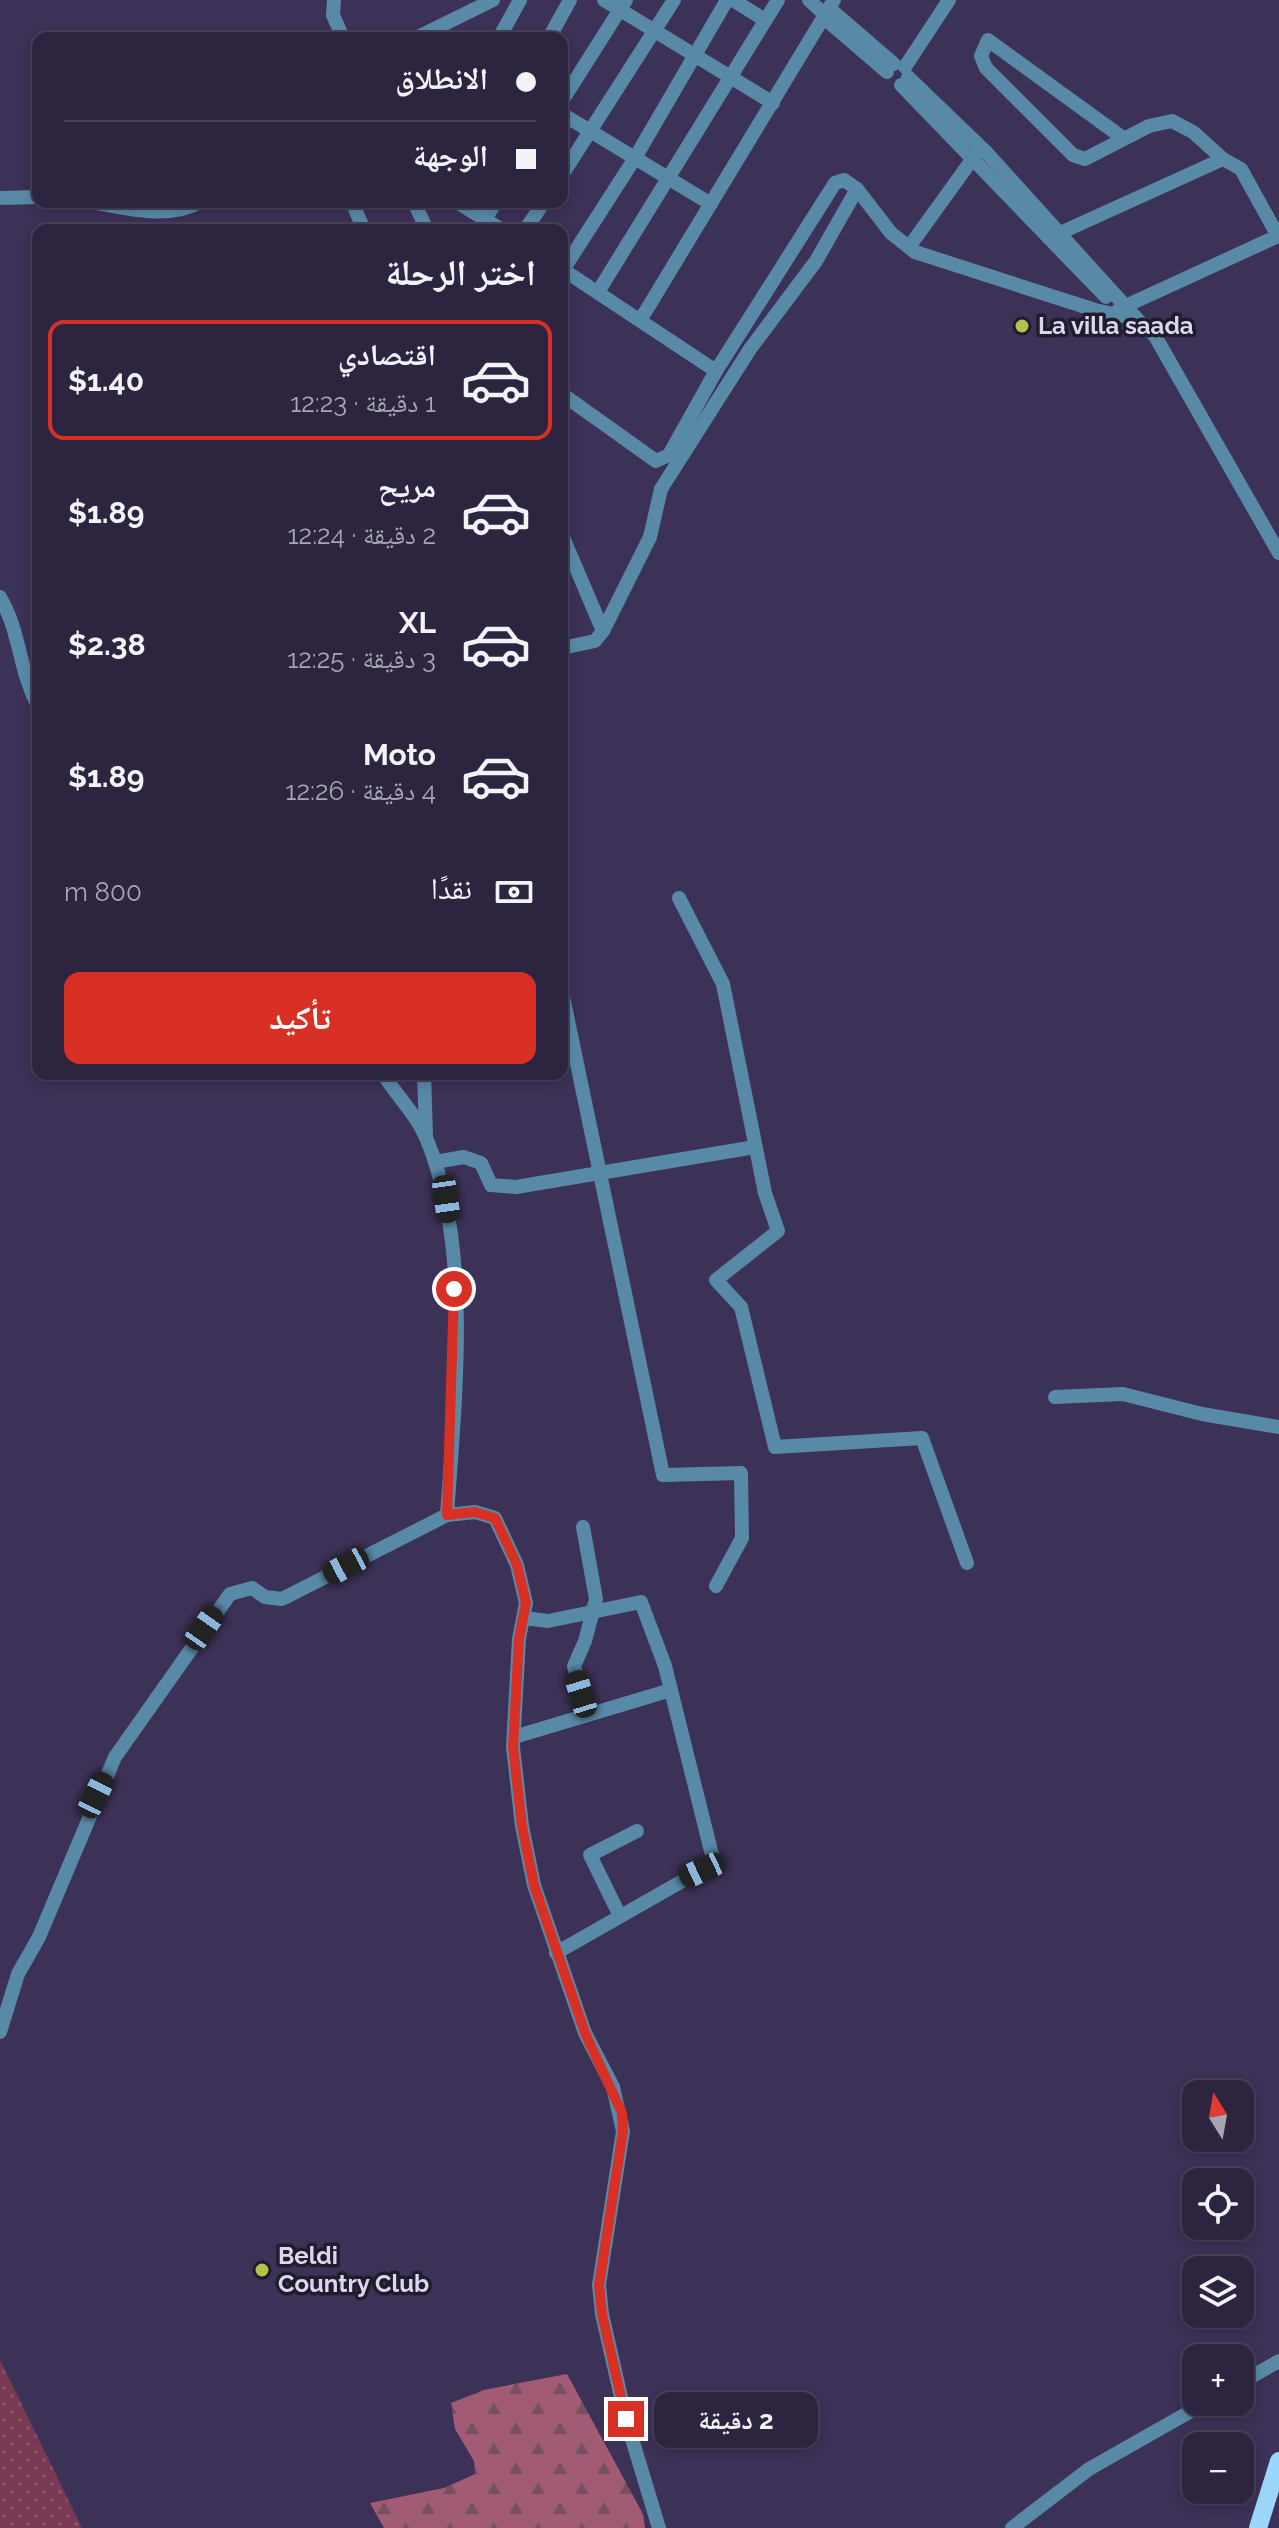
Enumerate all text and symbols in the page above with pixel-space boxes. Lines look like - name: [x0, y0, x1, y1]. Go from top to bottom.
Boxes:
- text: الانطلاق: [395, 61, 488, 96]
- text: الوجهة: [413, 138, 488, 173]
- text: اختر الرحلة: [385, 251, 536, 293]
- place label: La villa saada: [1038, 311, 1194, 340]
- marker: La villa saada: [1013, 317, 1031, 335]
- text: اقتصادي: [338, 337, 436, 372]
- icon: car: [460, 344, 532, 416]
- text: $1.40: [68, 363, 144, 398]
- text: 1 دقيقة · 12:23: [290, 388, 436, 418]
- text: مريح: [378, 469, 436, 504]
- icon: car: [460, 476, 532, 548]
- text: $1.89: [68, 495, 144, 530]
- text: 2 دقيقة · 12:24: [287, 520, 436, 550]
- text: XL: [399, 605, 436, 640]
- icon: car: [460, 608, 532, 680]
- text: $2.38: [68, 627, 146, 662]
- text: 3 دقيقة · 12:25: [287, 644, 436, 674]
- text: Moto: [363, 737, 436, 772]
- icon: car: [460, 740, 532, 812]
- text: $1.89: [68, 759, 144, 794]
- text: 4 دقيقة · 12:26: [285, 776, 436, 806]
- icon: cash: [492, 870, 536, 914]
- text: نقدًا: [431, 871, 472, 906]
- text: 800 m: [64, 877, 142, 907]
- button: تأكيد: [64, 972, 536, 1064]
- car: [431, 1174, 461, 1224]
- route start: [436, 1271, 472, 1307]
- car: [319, 1544, 373, 1588]
- car: [180, 1601, 228, 1655]
- car: [563, 1668, 599, 1720]
- car: [75, 1768, 117, 1822]
- car: [675, 1849, 729, 1891]
- north arrow: [1182, 2080, 1254, 2152]
- map controls: [1182, 2080, 1254, 2504]
- button: locate: [1182, 2168, 1254, 2240]
- place label: Beldi Country Club: [278, 2241, 429, 2298]
- button: layers: [1182, 2256, 1254, 2328]
- marker: Beldi Country Club: [253, 2261, 271, 2279]
- button: +: [1182, 2344, 1254, 2416]
- callout: 2 دقيقة: [654, 2391, 818, 2447]
- route end: [608, 2401, 644, 2437]
- text: 2 دقيقة: [698, 2405, 774, 2435]
- button: −: [1182, 2432, 1254, 2504]

